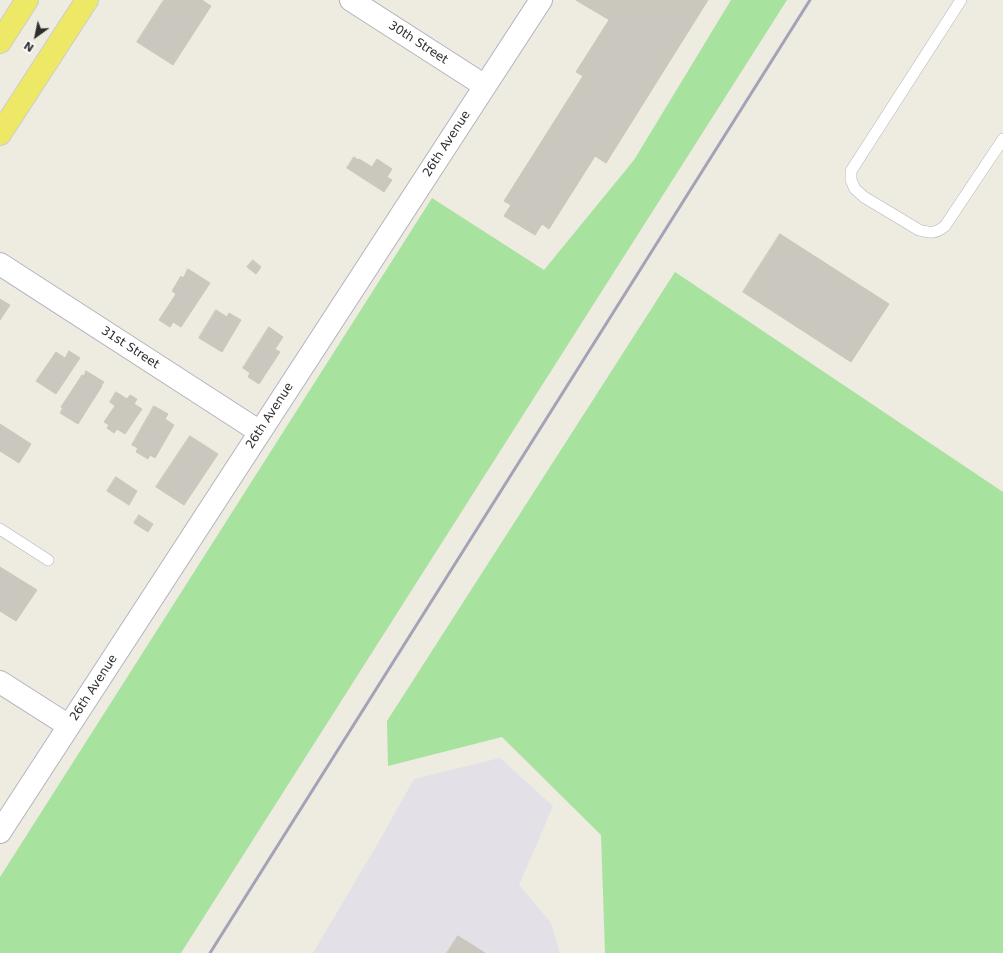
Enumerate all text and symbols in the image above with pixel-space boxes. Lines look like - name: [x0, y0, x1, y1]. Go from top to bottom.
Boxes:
- north arrow: [16, 16, 56, 56]
- street label: 30th Street: [386, 18, 450, 68]
- text: N: [22, 39, 37, 54]
- street label: 26th Avenue: [420, 108, 474, 180]
- street label: 31st Street: [98, 324, 162, 372]
- street label: 26th Avenue: [243, 380, 297, 452]
- street label: 26th Avenue: [67, 652, 121, 724]

